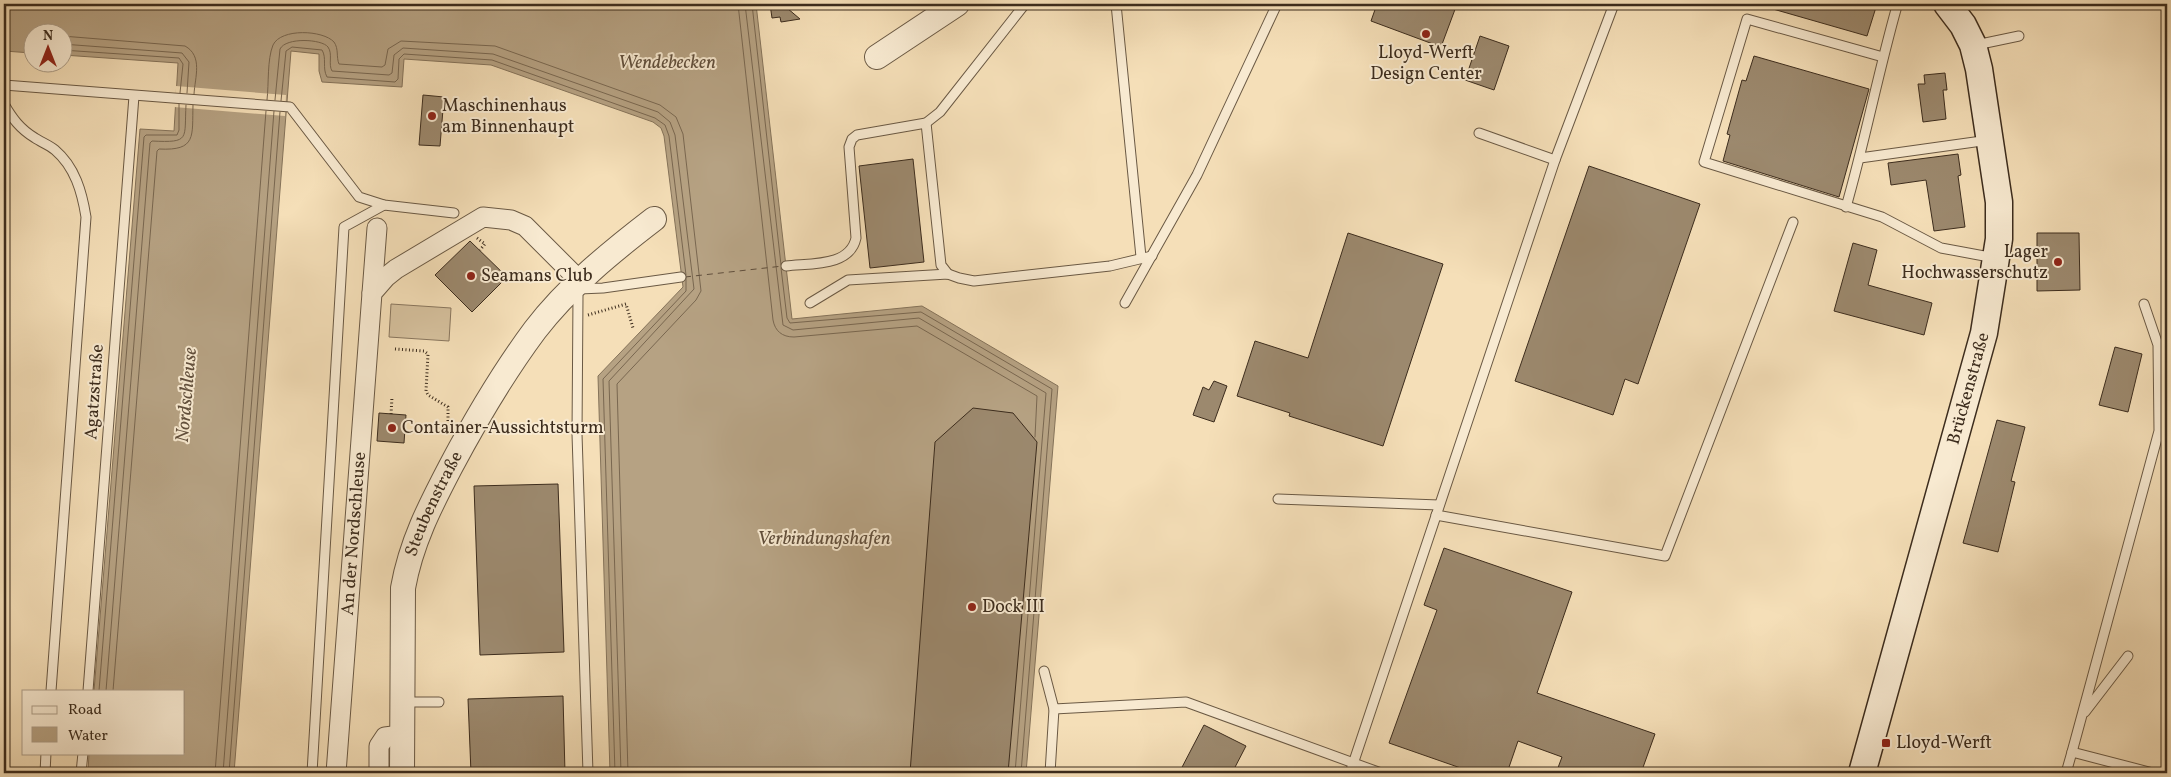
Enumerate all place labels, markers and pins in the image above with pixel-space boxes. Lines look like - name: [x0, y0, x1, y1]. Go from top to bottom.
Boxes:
- marker: Lloyd-Werft Design Center: [1420, 28, 1432, 40]
- place label: Lloyd-Werft Design Center: [1370, 41, 1482, 87]
- place label: Maschinenhaus am Binnenhaupt: [442, 94, 574, 140]
- marker: Maschinenhaus am Binnenhaupt: [426, 110, 438, 122]
- place label: Lager Hochwasserschutz: [1901, 240, 2048, 286]
- marker: Lager Hochwasserschutz: [2052, 256, 2064, 268]
- place label: Seamans Club: [481, 264, 593, 289]
- marker: Seamans Club: [465, 270, 477, 282]
- place label: Container-Aussichtsturm: [402, 416, 604, 441]
- marker: Container-Aussichtsturm: [386, 422, 398, 434]
- place label: Dock III: [982, 595, 1045, 620]
- marker: Dock III: [966, 601, 978, 613]
- place label: Lloyd-Werft: [1896, 731, 1992, 756]
- marker: Lloyd-Werft: [1880, 737, 1892, 749]

